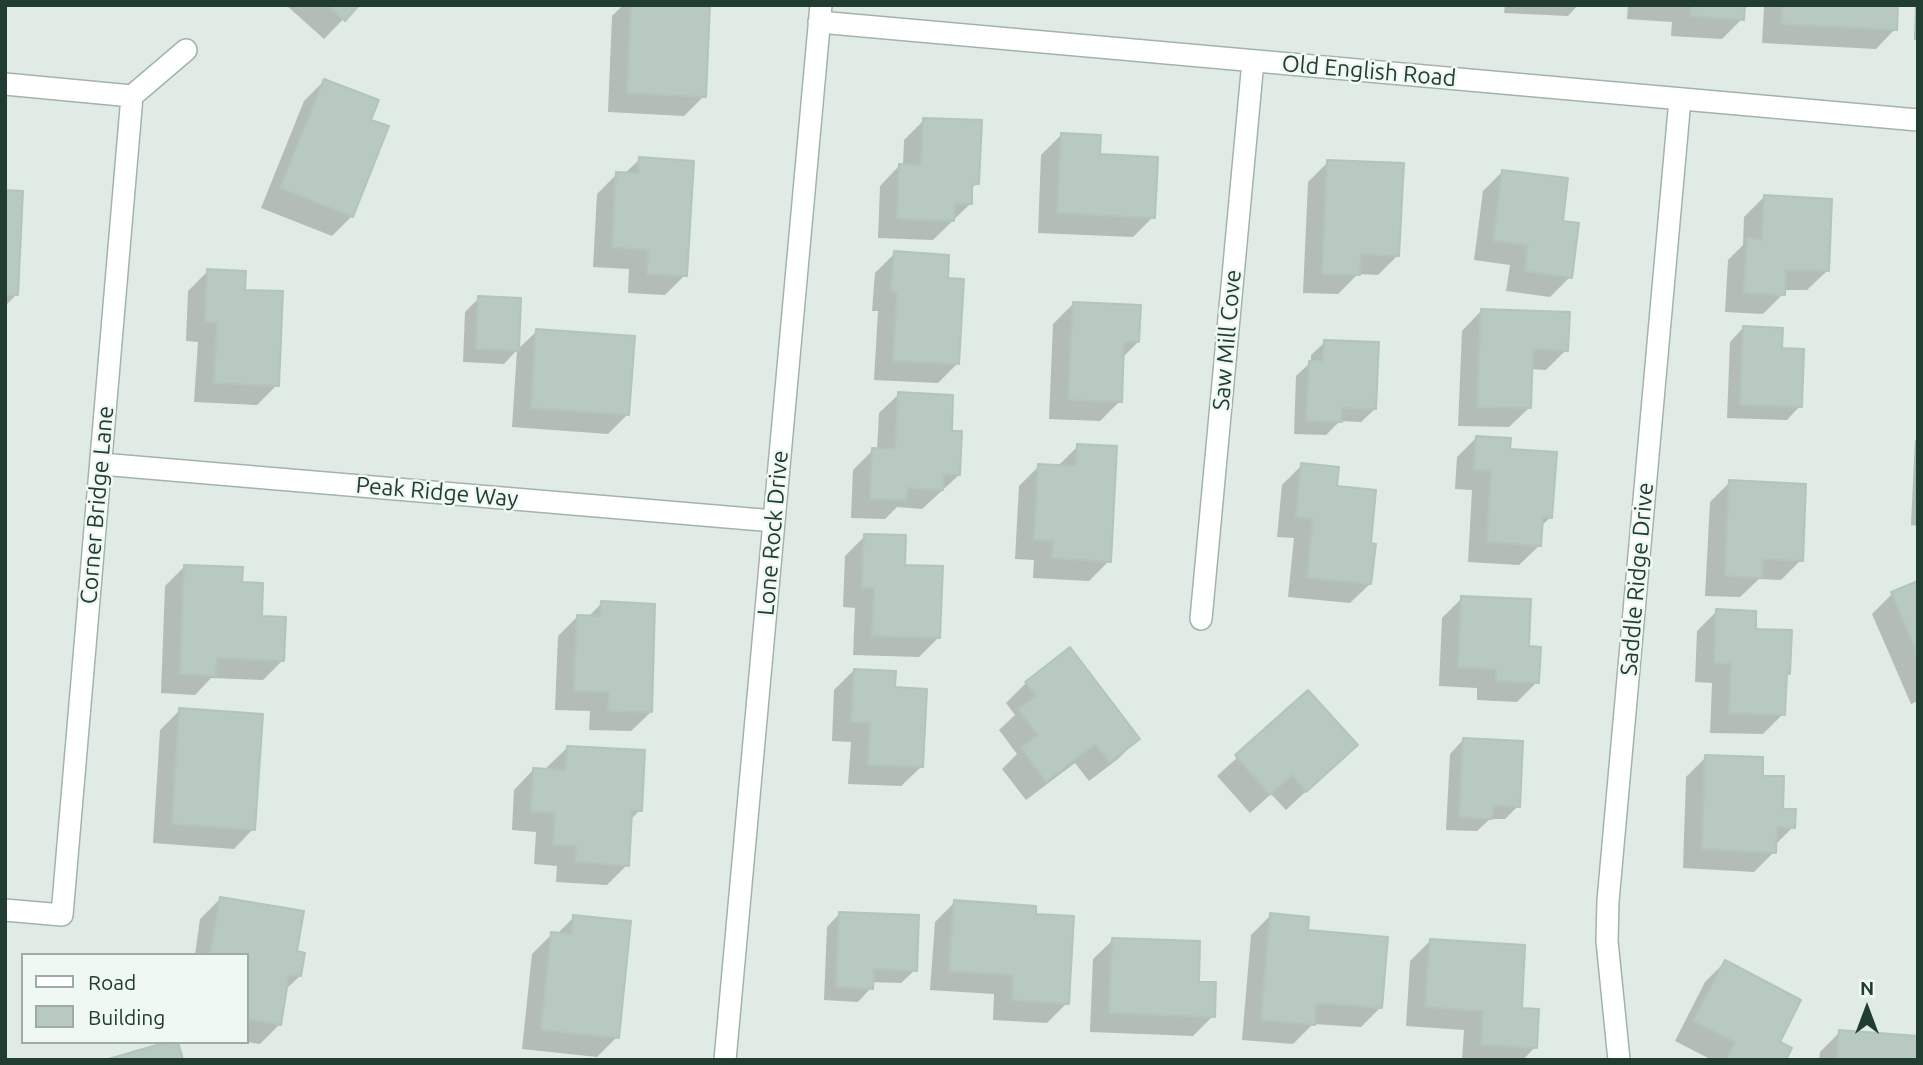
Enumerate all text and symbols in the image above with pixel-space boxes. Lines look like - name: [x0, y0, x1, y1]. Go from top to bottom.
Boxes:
- street label: Old English Road: [1281, 50, 1457, 92]
- street label: Saw Mill Cove: [1207, 268, 1247, 412]
- street label: Corner Bridge Lane: [75, 405, 119, 605]
- street label: Lone Rock Drive: [752, 449, 794, 617]
- street label: Peak Ridge Way: [355, 471, 519, 513]
- street label: Saddle Ridge Drive: [1615, 481, 1659, 677]
- legend: [21, 953, 248, 1044]
- text: Road: [88, 970, 136, 994]
- north arrow: [1832, 974, 1902, 1044]
- text: N: [1860, 977, 1874, 999]
- text: Building: [88, 1005, 165, 1029]

